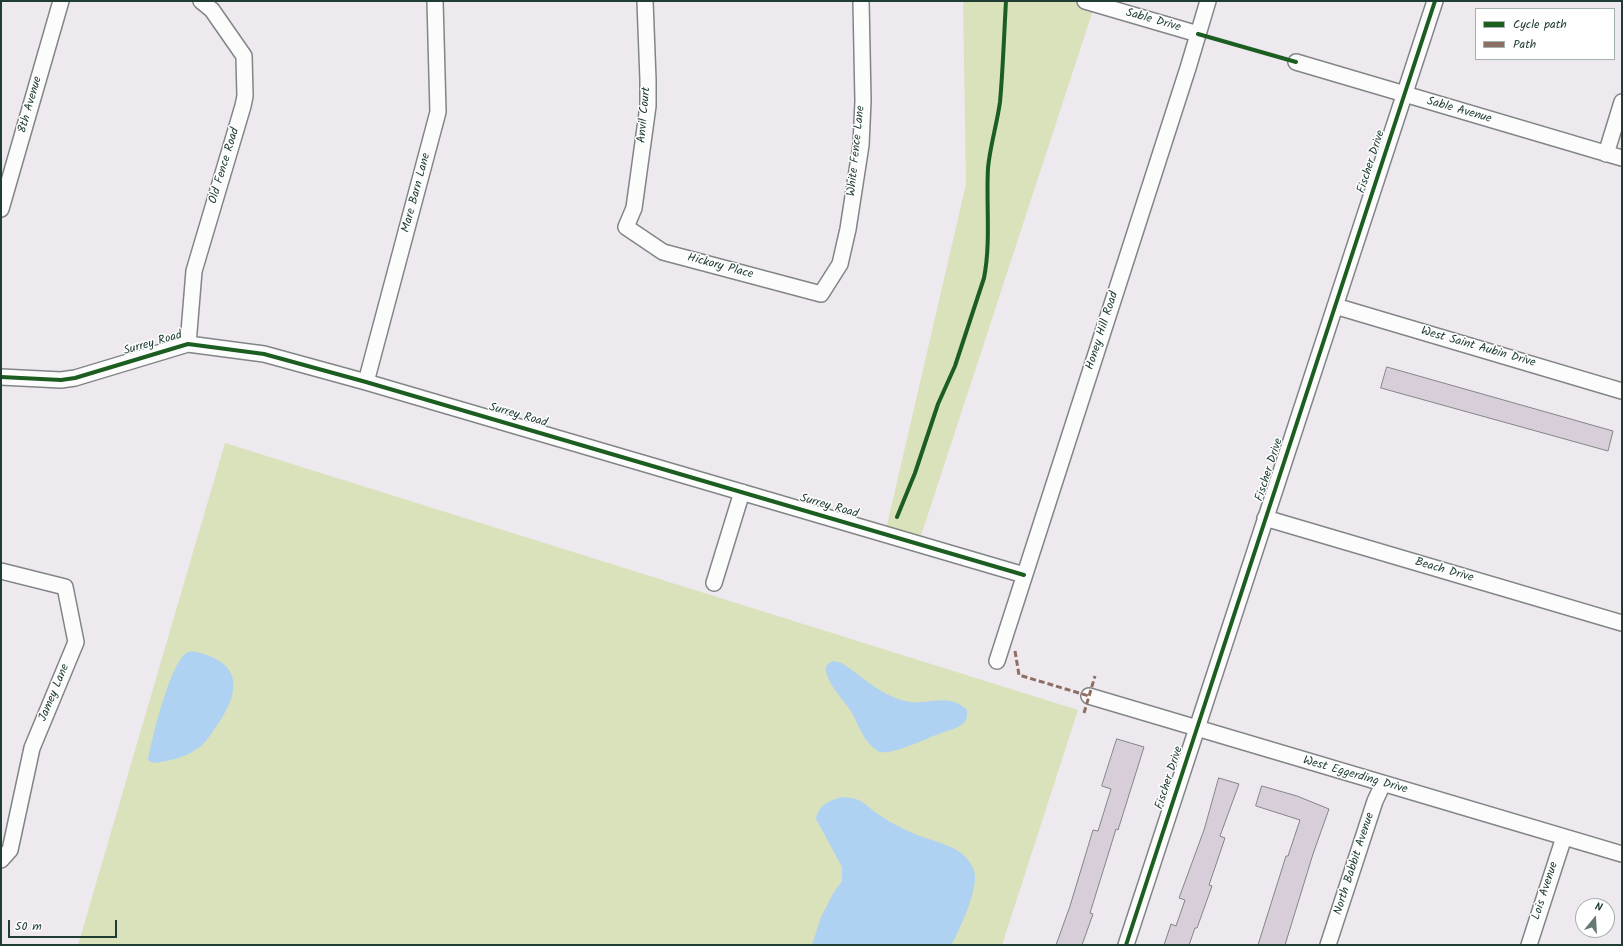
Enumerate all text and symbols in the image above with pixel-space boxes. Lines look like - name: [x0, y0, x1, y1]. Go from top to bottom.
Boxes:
- street label: Sable Drive: [1124, 6, 1182, 36]
- legend: [1475, 8, 1615, 60]
- text: Cycle path: [1513, 15, 1567, 34]
- text: Path: [1513, 35, 1536, 54]
- street label: 8th Avenue: [16, 75, 46, 135]
- street label: Anvil Court: [635, 86, 655, 144]
- street label: Sable Avenue: [1425, 95, 1493, 127]
- street label: White Fence Lane: [845, 105, 869, 197]
- street label: Old Fence Road: [207, 126, 243, 206]
- street label: Fischer Drive: [1355, 129, 1389, 195]
- street label: Mare Barn Lane: [399, 152, 435, 234]
- street label: Hickory Place: [686, 251, 754, 283]
- street label: Honey Hill Road: [1084, 290, 1122, 372]
- street label: West Saint Aubin Drive: [1419, 325, 1537, 371]
- street label: Surrey Road: [122, 329, 184, 359]
- street label: Surrey Road: [487, 401, 549, 431]
- street label: Fischer Drive: [1253, 437, 1287, 503]
- street label: Surrey Road: [798, 492, 860, 522]
- street label: Beach Drive: [1413, 556, 1475, 586]
- street label: Jamey Lane: [37, 662, 73, 724]
- street label: Fischer Drive: [1153, 745, 1187, 811]
- street label: West Eggerding Drive: [1301, 754, 1409, 798]
- street label: North Babbit Avenue: [1332, 811, 1378, 917]
- street label: Lois Avenue: [1530, 860, 1562, 922]
- north arrow: [1575, 898, 1615, 938]
- text: N: [1592, 898, 1604, 917]
- scale bar: [10, 912, 119, 938]
- text: 50 m: [15, 917, 42, 936]

